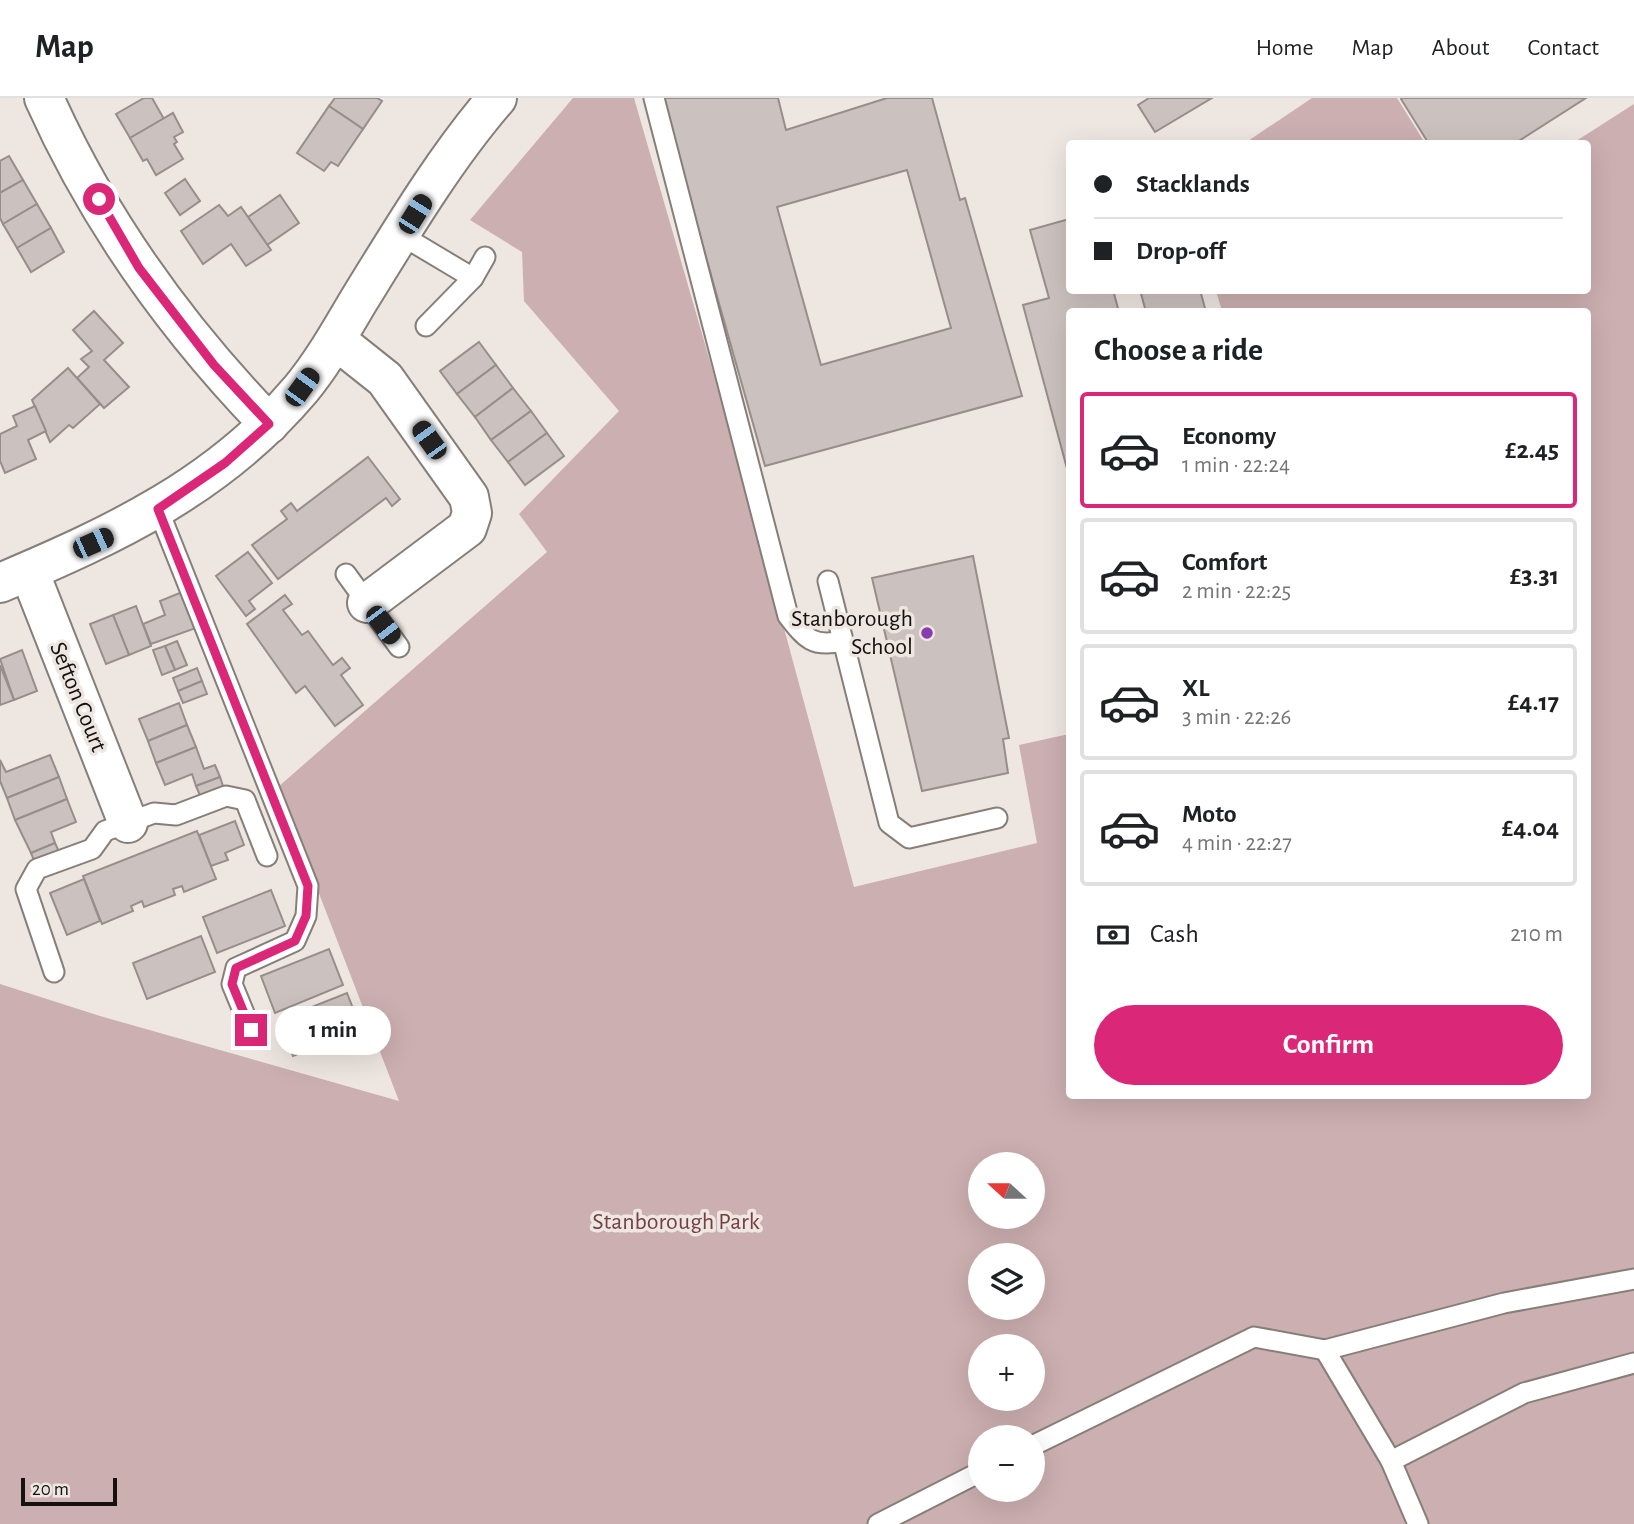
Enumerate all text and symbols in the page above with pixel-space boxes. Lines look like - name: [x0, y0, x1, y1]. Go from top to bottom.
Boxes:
- text: Map: [35, 31, 94, 64]
- text: Home: [1256, 36, 1314, 60]
- text: Map: [1352, 36, 1394, 60]
- text: About: [1432, 36, 1489, 60]
- text: Contact: [1527, 36, 1599, 60]
- text: Stacklands: [1136, 171, 1250, 197]
- route start: [83, 183, 115, 215]
- car: [395, 191, 436, 237]
- text: Drop-off: [1136, 238, 1225, 264]
- text: Choose a ride: [1094, 334, 1263, 366]
- car: [282, 364, 323, 410]
- car: [409, 417, 450, 463]
- icon: car: [1098, 419, 1161, 482]
- text: Economy: [1182, 423, 1276, 449]
- text: £2.45: [1505, 437, 1559, 463]
- text: 1 min · 22:24: [1182, 454, 1290, 477]
- car: [70, 525, 117, 561]
- icon: car: [1098, 545, 1161, 608]
- text: Comfort: [1182, 549, 1267, 575]
- text: £3.31: [1510, 563, 1559, 589]
- text: 2 min · 22:25: [1182, 580, 1291, 603]
- car: [362, 602, 405, 648]
- place label: Stanborough School: [791, 607, 913, 659]
- marker: Stanborough School: [919, 625, 935, 641]
- street label: Sefton Court: [45, 639, 111, 755]
- icon: car: [1098, 671, 1161, 734]
- text: XL: [1182, 675, 1209, 701]
- text: £4.17: [1508, 689, 1559, 715]
- text: 3 min · 22:26: [1182, 706, 1291, 729]
- icon: car: [1098, 797, 1161, 860]
- text: Moto: [1182, 801, 1237, 827]
- text: £4.04: [1502, 815, 1559, 841]
- text: 4 min · 22:27: [1182, 832, 1292, 855]
- icon: cash: [1094, 916, 1132, 954]
- text: Cash: [1150, 921, 1199, 947]
- text: 210 m: [1510, 923, 1563, 946]
- button: Confirm: [1094, 1005, 1563, 1085]
- callout: 1 min: [276, 1006, 391, 1054]
- route end: [235, 1014, 267, 1046]
- text: 1 min: [309, 1019, 357, 1042]
- north arrow: [968, 1152, 1045, 1228]
- map controls: [968, 1152, 1045, 1502]
- park label: Stanborough Park: [592, 1210, 760, 1234]
- button: layers: [968, 1243, 1045, 1320]
- button: +: [968, 1334, 1045, 1411]
- button: −: [968, 1425, 1045, 1502]
- scale bar: [21, 1475, 117, 1507]
- text: 20 m: [32, 1480, 69, 1499]

